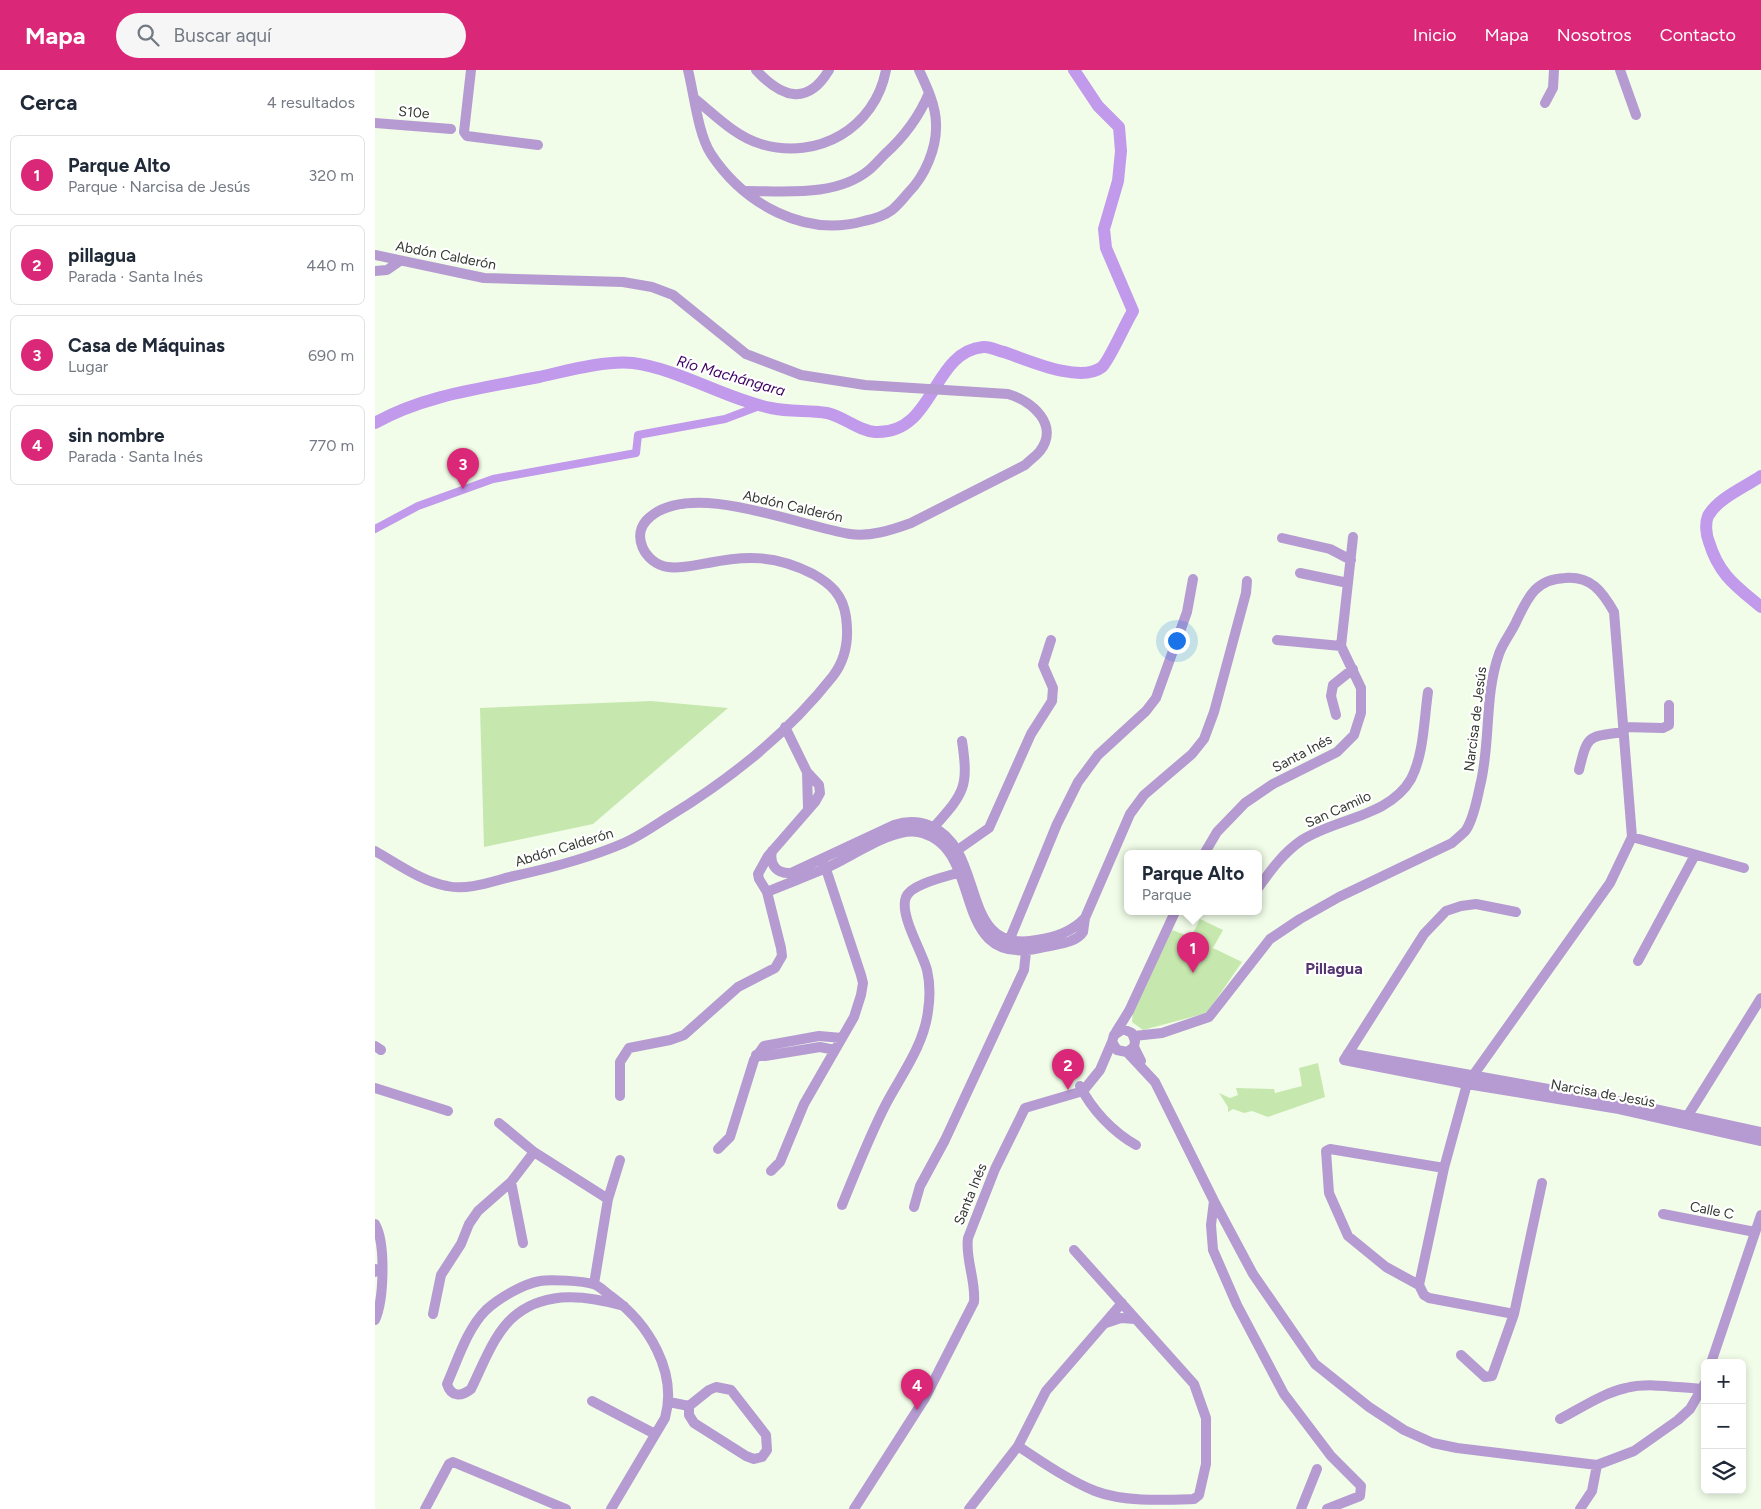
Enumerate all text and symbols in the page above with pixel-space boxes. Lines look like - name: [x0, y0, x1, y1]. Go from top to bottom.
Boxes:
- search box: [116, 13, 466, 58]
- text: Mapa: [25, 21, 86, 50]
- icon: search: [134, 21, 162, 49]
- text: Buscar aquí: [174, 24, 271, 47]
- text: Inicio: [1413, 24, 1457, 46]
- text: Mapa: [1485, 24, 1529, 46]
- text: Nosotros: [1557, 24, 1632, 46]
- text: Contacto: [1660, 24, 1736, 46]
- text: Cerca: [20, 90, 77, 115]
- text: 4 resultados: [267, 93, 355, 112]
- street label: S10e: [398, 103, 430, 122]
- text: Parque Alto: [68, 154, 170, 177]
- text: 1: [34, 166, 40, 185]
- text: 320 m: [309, 166, 354, 185]
- text: Parque · Narcisa de Jesús: [68, 177, 250, 196]
- street label: Abdón Calderón: [394, 237, 498, 274]
- text: pillagua: [68, 244, 136, 267]
- text: 2: [32, 256, 42, 275]
- text: 440 m: [306, 256, 354, 275]
- text: Parada · Santa Inés: [68, 267, 203, 286]
- text: Casa de Máquinas: [68, 334, 225, 357]
- text: 3: [33, 346, 41, 365]
- text: 690 m: [308, 346, 354, 365]
- water label: Río Machángara: [675, 352, 787, 400]
- text: Lugar: [68, 357, 108, 376]
- text: sin nombre: [68, 424, 165, 447]
- text: 4: [32, 436, 42, 455]
- text: 770 m: [309, 436, 354, 455]
- text: Parada · Santa Inés: [68, 447, 203, 466]
- pin: 3: [447, 448, 479, 489]
- street label: Abdón Calderón: [741, 487, 845, 526]
- your location: [1164, 628, 1190, 654]
- street label: Narcisa de Jesús: [1461, 666, 1490, 773]
- street label: Santa Inés: [1269, 731, 1335, 776]
- street label: San Camilo: [1302, 787, 1374, 832]
- street label: Abdón Calderón: [513, 824, 616, 871]
- popup: [1124, 850, 1262, 915]
- text: Parque Alto: [1142, 862, 1244, 885]
- text: Parque: [1142, 885, 1191, 904]
- pin: 1: [1177, 932, 1209, 973]
- district label: Pillagua: [1305, 959, 1363, 978]
- pin: 2: [1052, 1049, 1084, 1090]
- street label: Narcisa de Jesús: [1549, 1076, 1656, 1111]
- street label: Santa Inés: [950, 1161, 991, 1228]
- street label: Calle C: [1688, 1198, 1735, 1223]
- map controls: [1701, 1359, 1746, 1494]
- button: +: [1701, 1359, 1746, 1404]
- pin: 4: [901, 1369, 933, 1410]
- button: −: [1701, 1404, 1746, 1449]
- button: layers: [1701, 1449, 1746, 1494]

